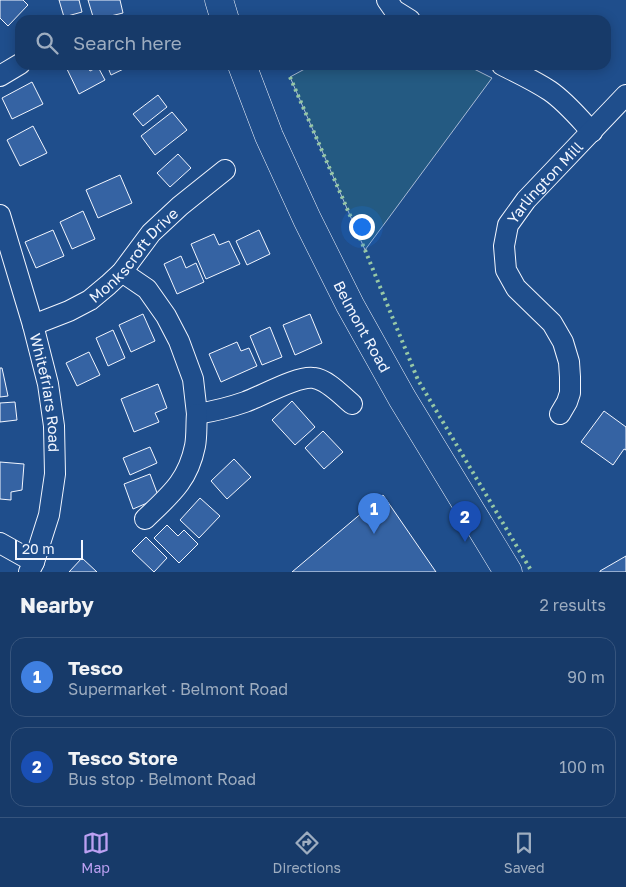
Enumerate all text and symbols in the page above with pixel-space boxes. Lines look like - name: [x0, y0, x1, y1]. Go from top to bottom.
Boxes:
- search box: [15, 15, 611, 70]
- icon: search: [33, 29, 61, 57]
- text: Search here: [73, 31, 182, 54]
- street label: Yarlington Mill: [503, 137, 586, 227]
- street label: Monkscroft Drive: [85, 204, 182, 306]
- your location: [349, 214, 375, 240]
- street label: Belmont Road: [330, 278, 395, 375]
- street label: Whitefriars Road: [26, 331, 64, 452]
- pin: 1: [358, 493, 390, 534]
- pin: 2: [449, 501, 481, 542]
- scale bar: [15, 537, 82, 560]
- text: 20 m: [22, 540, 55, 557]
- text: Nearby: [20, 592, 94, 618]
- text: 2 results: [540, 595, 606, 615]
- text: Tesco: [68, 656, 123, 679]
- text: 1: [33, 667, 41, 687]
- text: 90 m: [567, 667, 605, 687]
- text: Supermarket · Belmont Road: [68, 679, 288, 699]
- text: Tesco Store: [68, 746, 178, 769]
- text: 2: [32, 757, 42, 777]
- text: 100 m: [559, 757, 605, 777]
- text: Bus stop · Belmont Road: [68, 769, 256, 789]
- tab: Map: [81, 829, 110, 876]
- tab: Directions: [273, 829, 341, 876]
- tab: Saved: [504, 829, 545, 876]

